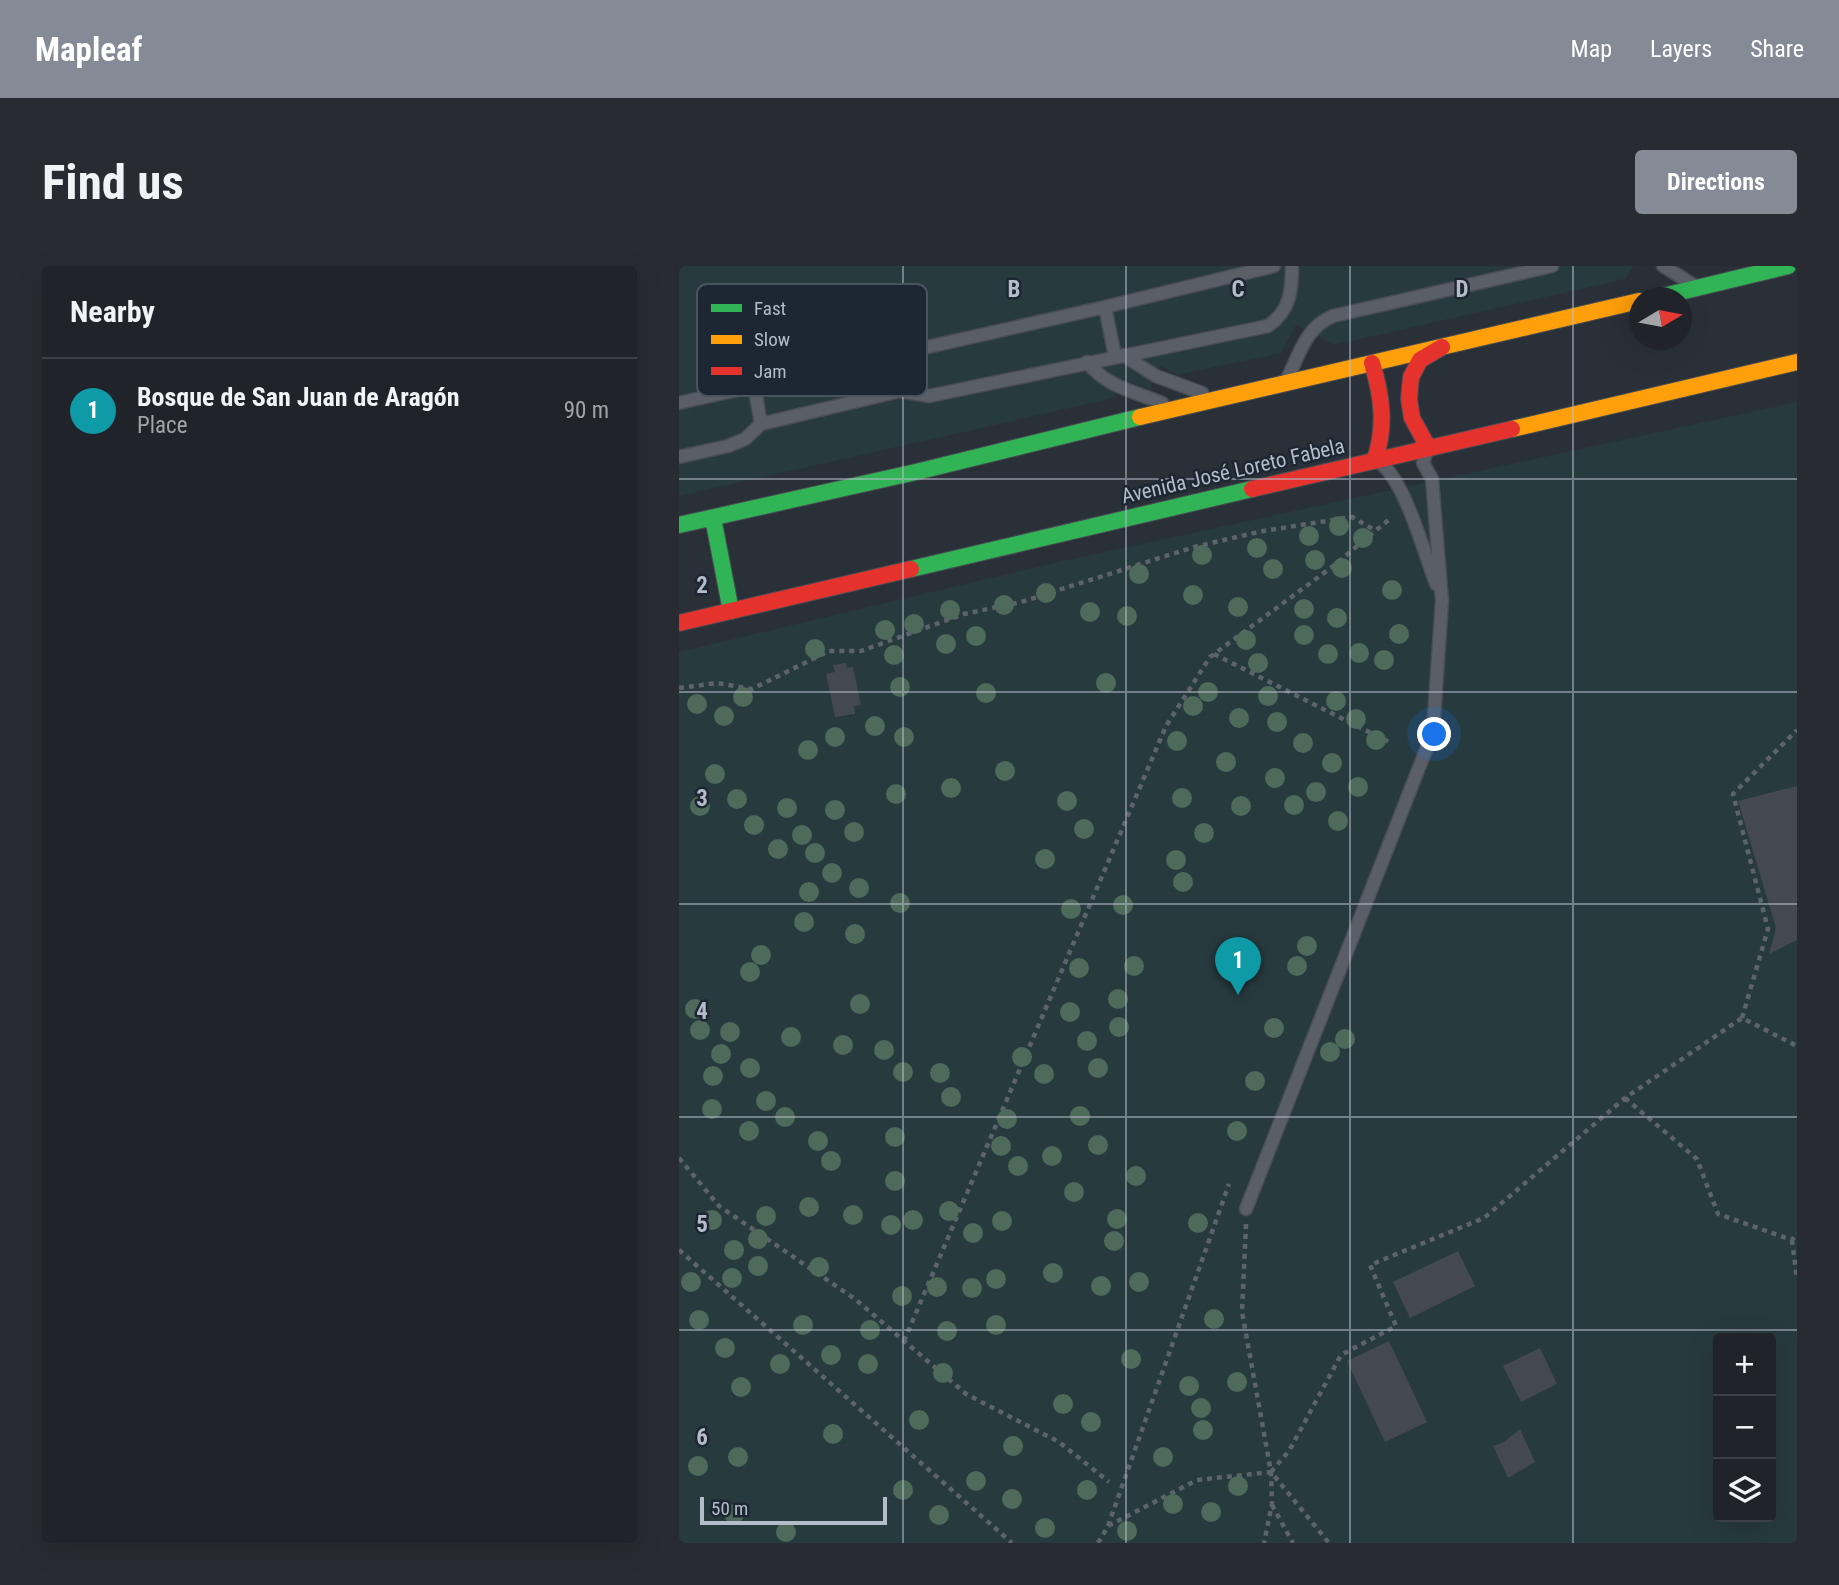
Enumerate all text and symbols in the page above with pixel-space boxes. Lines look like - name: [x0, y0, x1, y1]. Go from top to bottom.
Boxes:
- text: Mapleaf: [35, 30, 142, 69]
- text: Map: [1571, 35, 1612, 63]
- text: Layers: [1650, 35, 1712, 63]
- text: Share: [1750, 35, 1804, 63]
- button: Directions: [1635, 150, 1797, 214]
- text: Find us: [42, 154, 184, 211]
- text: B: [1008, 276, 1020, 303]
- text: C: [1231, 276, 1245, 303]
- text: D: [1456, 276, 1469, 303]
- legend: [697, 284, 927, 396]
- north arrow: [1629, 287, 1692, 350]
- text: Nearby: [70, 294, 155, 329]
- text: Fast: [754, 297, 786, 320]
- text: Slow: [754, 328, 790, 351]
- text: Jam: [754, 360, 787, 383]
- text: Bosque de San Juan de Aragón: [137, 382, 460, 412]
- text: 1: [87, 397, 99, 424]
- text: 90 m: [564, 397, 609, 424]
- text: Place: [137, 412, 187, 439]
- street label: Avenida José Loreto Fabela: [1119, 434, 1347, 508]
- text: 2: [696, 572, 708, 599]
- your location: [1417, 717, 1451, 751]
- text: 3: [696, 785, 708, 812]
- pin: 1: [1215, 937, 1261, 995]
- text: 4: [696, 998, 708, 1025]
- text: 5: [696, 1211, 708, 1238]
- map controls: [1713, 1333, 1776, 1522]
- button: +: [1713, 1333, 1776, 1396]
- button: −: [1713, 1396, 1776, 1459]
- text: 6: [696, 1424, 708, 1451]
- button: layers: [1713, 1459, 1776, 1522]
- scale bar: [700, 1494, 887, 1526]
- text: 50 m: [711, 1497, 748, 1520]

